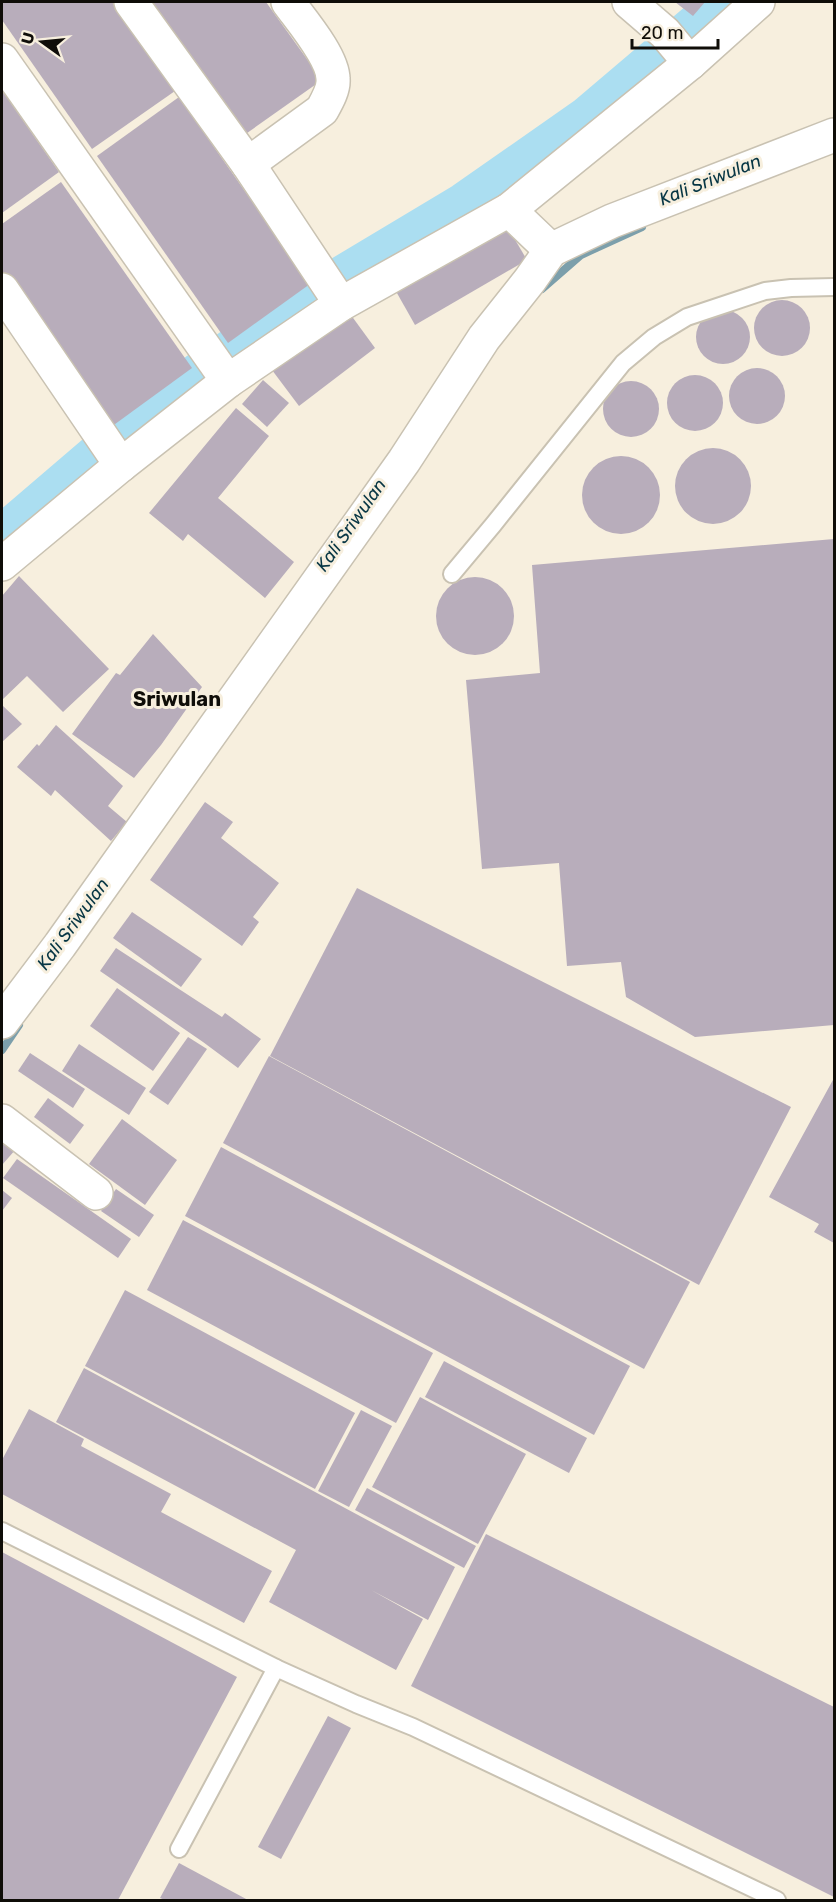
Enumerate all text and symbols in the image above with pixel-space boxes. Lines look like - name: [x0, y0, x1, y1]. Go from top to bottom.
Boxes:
- north arrow: [12, 12, 72, 72]
- scale bar: [632, 12, 718, 50]
- text: 20 m: [641, 22, 683, 44]
- text: U: [17, 30, 39, 46]
- water label: Kali Sriwulan: [656, 150, 764, 210]
- water label: Kali Sriwulan: [311, 474, 391, 576]
- district label: Sriwulan: [133, 687, 221, 711]
- water label: Kali Sriwulan: [32, 874, 114, 974]

